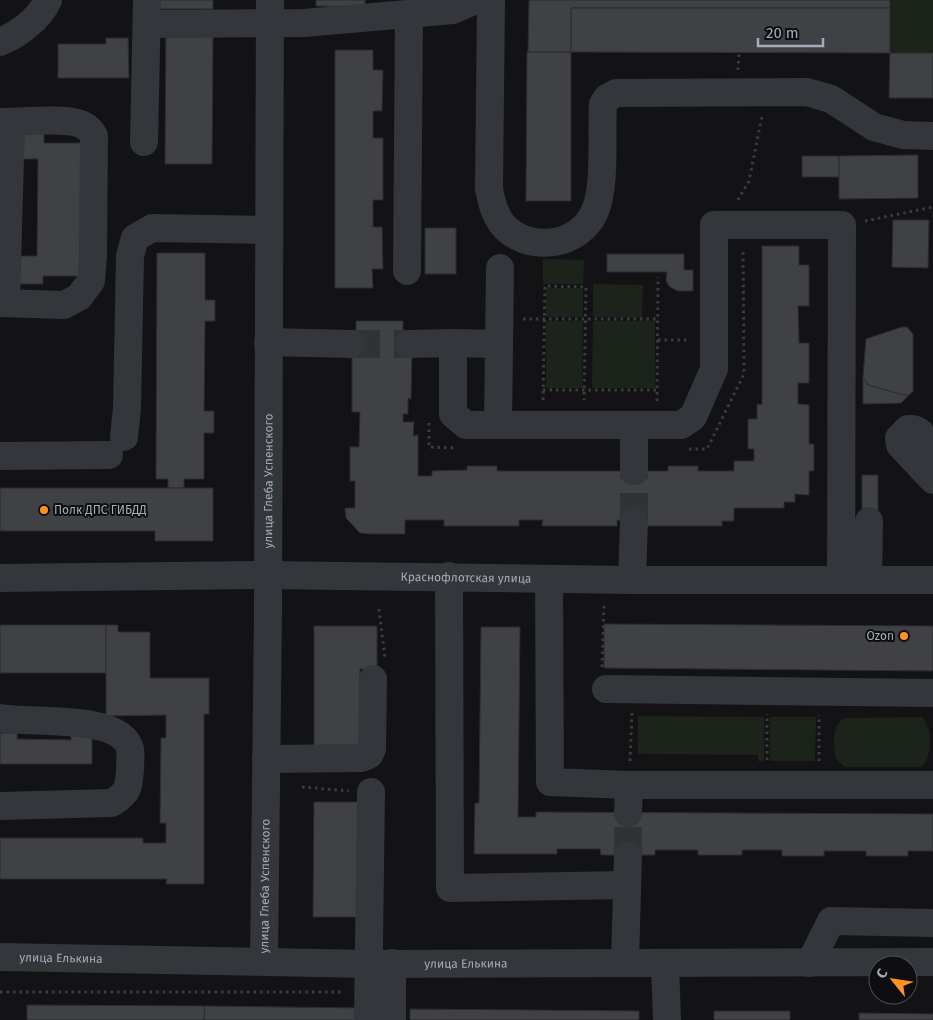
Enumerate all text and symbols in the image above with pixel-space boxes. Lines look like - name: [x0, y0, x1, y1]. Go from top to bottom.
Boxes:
- scale bar: [758, 15, 823, 47]
- text: 20 m: [766, 24, 799, 42]
- street label: улица Глеба Успенского: [261, 414, 276, 548]
- place label: Полк ДПС ГИБДД: [54, 503, 147, 517]
- marker: Полк ДПС ГИБДД: [38, 504, 50, 516]
- street label: Краснофлотская улица: [401, 570, 531, 586]
- place label: Ozon: [867, 629, 894, 643]
- marker: Ozon: [898, 630, 910, 642]
- street label: улица Глеба Успенского: [257, 818, 273, 954]
- street label: улица Елькина: [19, 950, 103, 966]
- north arrow: [868, 955, 918, 1005]
- street label: улица Елькина: [424, 957, 508, 971]
- text: С: [873, 966, 892, 981]

